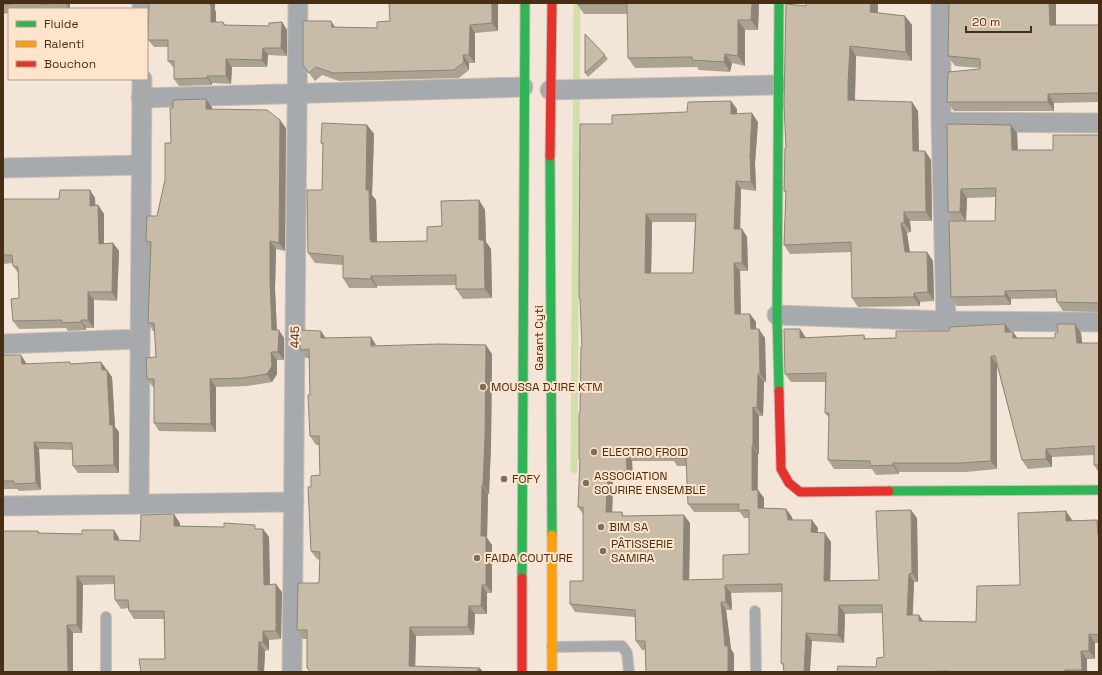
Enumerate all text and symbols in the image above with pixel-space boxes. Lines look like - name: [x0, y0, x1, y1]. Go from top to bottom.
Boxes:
- legend: [8, 8, 148, 80]
- scale bar: [966, 8, 1031, 34]
- text: 20 m: [972, 14, 1000, 30]
- text: Fluide: [44, 16, 79, 32]
- text: Ralenti: [44, 36, 84, 52]
- text: Bouchon: [44, 56, 96, 72]
- street label: Garant Cyti: [531, 305, 547, 371]
- street label: 445: [287, 326, 303, 348]
- place label: MOUSSA DJIRE KTM: [491, 379, 603, 395]
- marker: MOUSSA DJIRE KTM: [478, 382, 488, 392]
- place label: ELECTRO FROID: [602, 444, 688, 460]
- marker: ELECTRO FROID: [589, 447, 599, 457]
- place label: ASSOCIATION SOURIRE ENSEMBLE: [594, 468, 706, 498]
- place label: FOFY: [512, 471, 541, 487]
- marker: FOFY: [499, 474, 509, 484]
- marker: ASSOCIATION SOURIRE ENSEMBLE: [581, 478, 591, 488]
- place label: BIM SA: [609, 519, 649, 535]
- marker: BIM SA: [596, 522, 606, 532]
- place label: PÂTISSERIE SAMIRA: [611, 536, 673, 566]
- marker: PÂTISSERIE SAMIRA: [598, 546, 608, 556]
- place label: FAIDA COUTURE: [485, 550, 573, 566]
- marker: FAIDA COUTURE: [472, 553, 482, 563]

